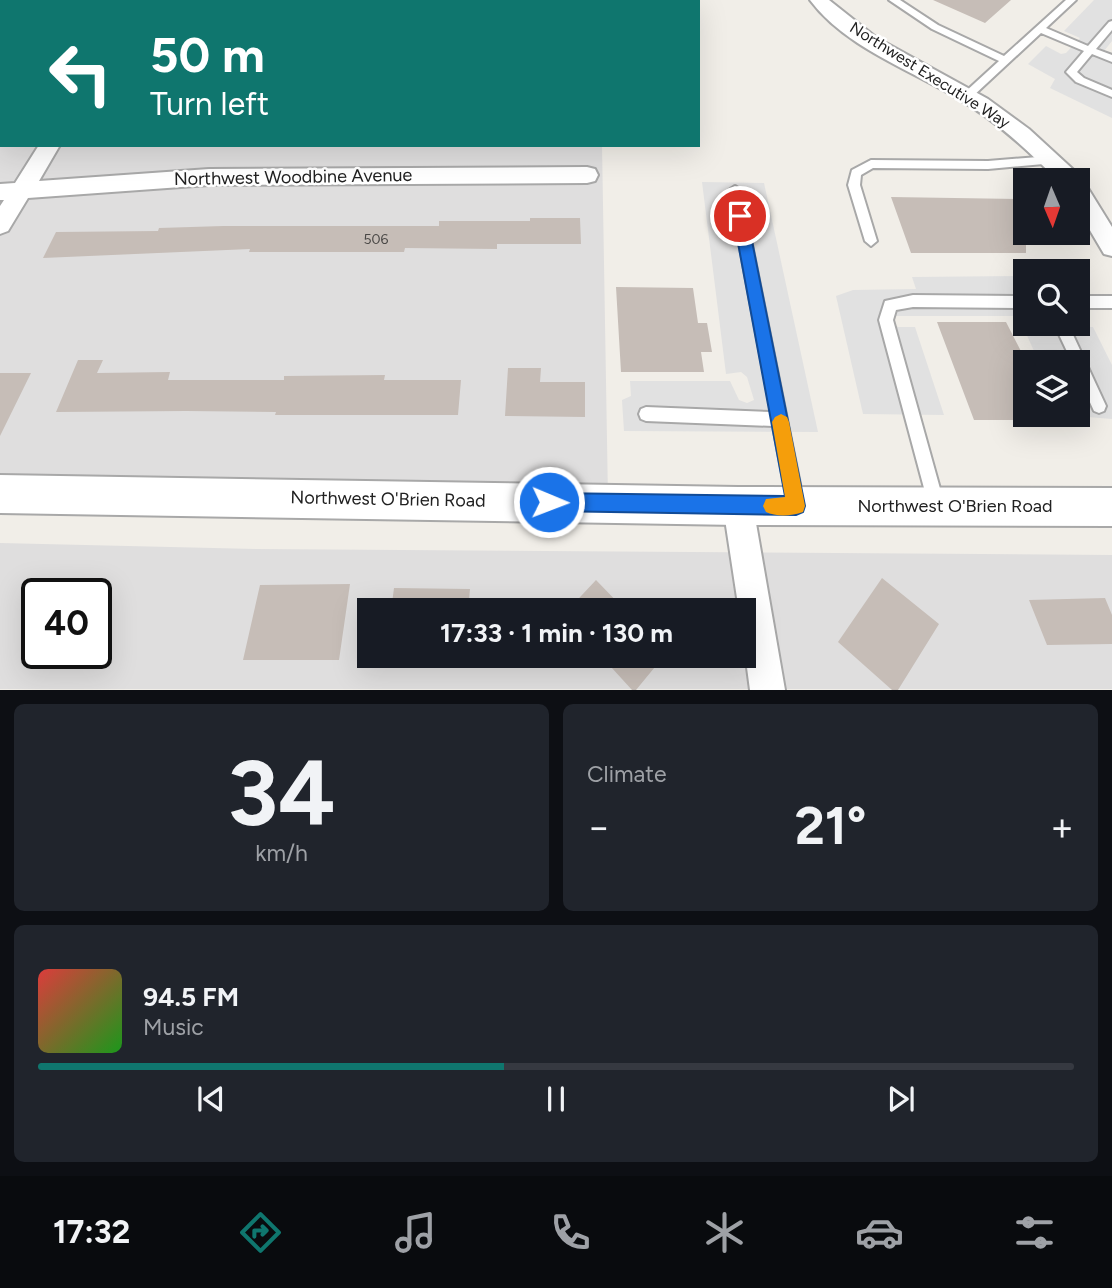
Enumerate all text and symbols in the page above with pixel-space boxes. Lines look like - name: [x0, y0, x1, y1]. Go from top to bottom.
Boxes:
- street label: Northwest Executive Way: [846, 18, 1014, 133]
- text: 50 m: [150, 25, 265, 84]
- icon: left: [35, 28, 126, 119]
- text: Turn left: [150, 85, 269, 123]
- street label: Northwest Woodbine Avenue: [174, 164, 413, 190]
- north arrow: [1013, 168, 1090, 245]
- map controls: [1013, 168, 1090, 427]
- pin: [710, 186, 770, 246]
- icon: arrive: [721, 197, 759, 235]
- house number: 506: [364, 231, 389, 248]
- button: search: [1013, 259, 1090, 336]
- button: layers: [1013, 350, 1090, 427]
- position arrow: [512, 465, 586, 539]
- street label: Northwest O'Brien Road: [290, 486, 486, 512]
- street label: Northwest O'Brien Road: [857, 495, 1053, 517]
- speed limit sign: 40: [21, 578, 112, 669]
- text: 17:33 · 1 min · 130 m: [440, 617, 673, 649]
- text: 34: [227, 739, 336, 848]
- text: Climate: [587, 760, 666, 788]
- text: 21°: [795, 795, 866, 857]
- text: −: [587, 804, 611, 850]
- text: +: [1050, 804, 1074, 850]
- text: km/h: [255, 839, 308, 867]
- text: 94.5 FM: [143, 981, 239, 1013]
- text: Music: [143, 1013, 204, 1041]
- icon: previous: [192, 1080, 230, 1118]
- icon: pause: [537, 1080, 575, 1118]
- icon: next: [882, 1080, 920, 1118]
- icon: directions: [236, 1208, 285, 1257]
- icon: music: [391, 1208, 440, 1257]
- icon: phone: [546, 1208, 595, 1257]
- icon: climate: [700, 1208, 749, 1257]
- icon: car: [855, 1208, 904, 1257]
- icon: filters: [1010, 1208, 1059, 1257]
- text: 17:32: [53, 1213, 130, 1251]

